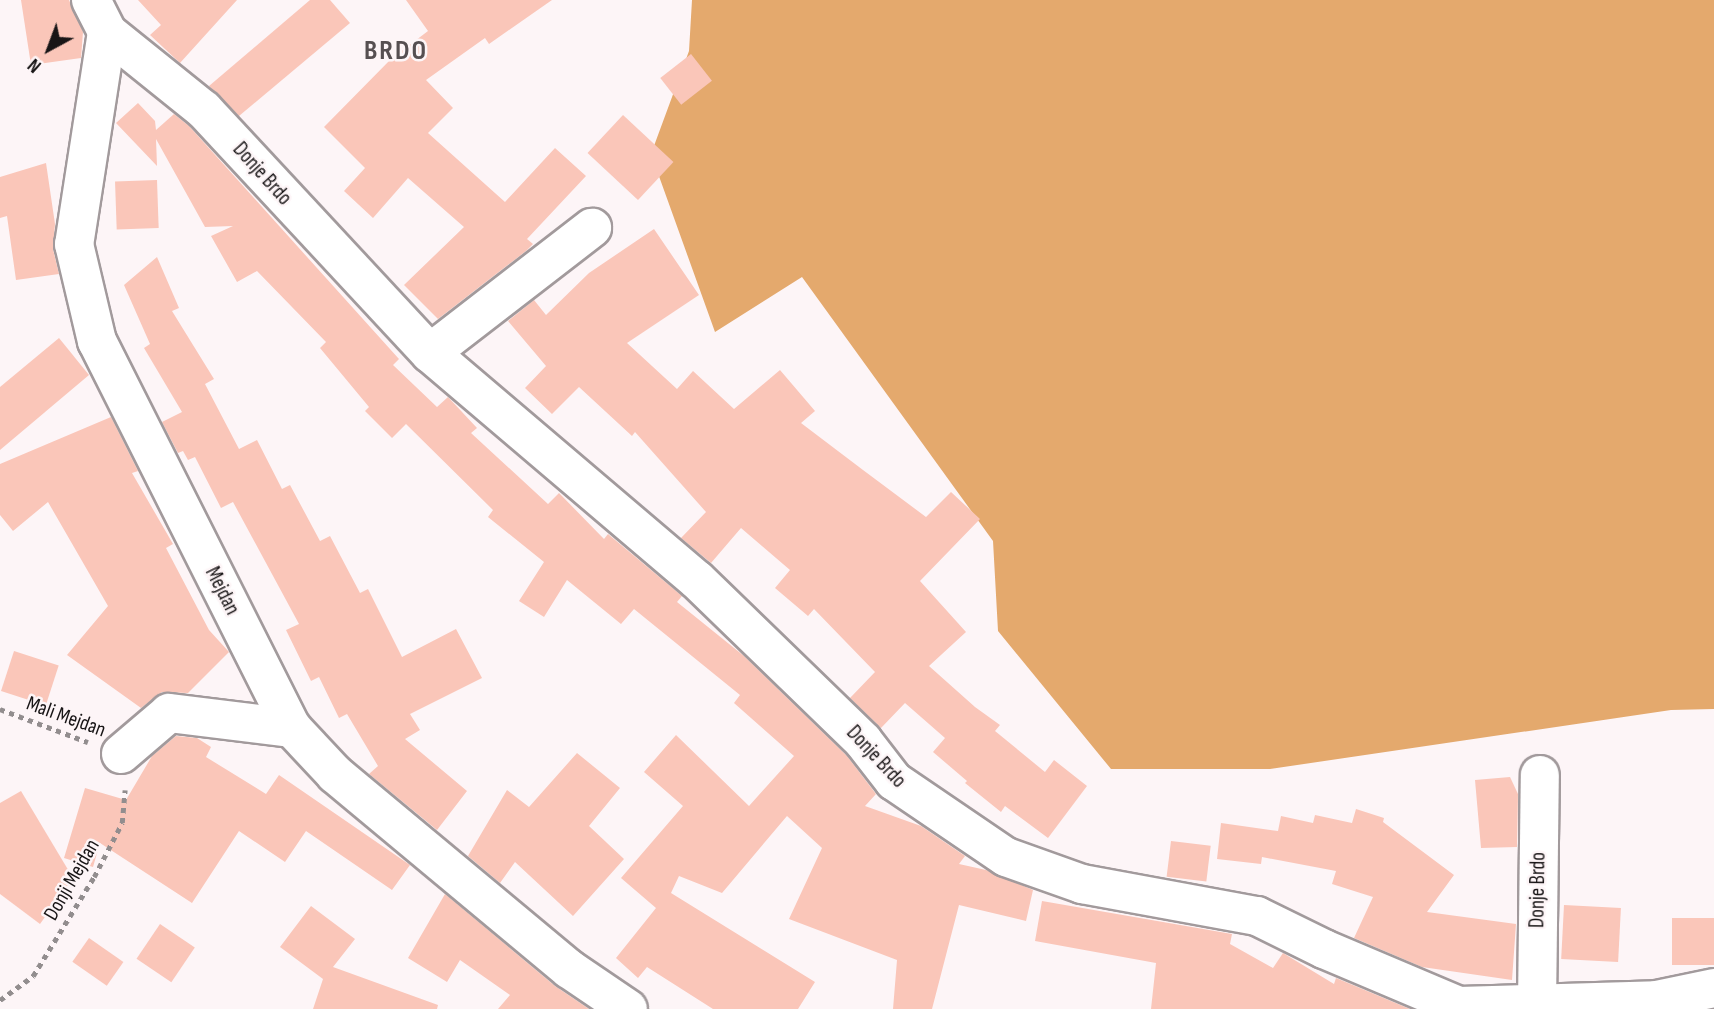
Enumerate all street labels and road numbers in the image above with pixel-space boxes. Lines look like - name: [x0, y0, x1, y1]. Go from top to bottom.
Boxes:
- street label: Donje Brdo: [227, 137, 297, 211]
- street label: Mejdan: [199, 563, 245, 619]
- street label: Mali Mejdan: [23, 691, 109, 743]
- street label: Donje Brdo: [841, 721, 911, 793]
- street label: Donji Mejdan: [39, 835, 105, 925]
- street label: Donje Brdo: [1525, 852, 1551, 928]

